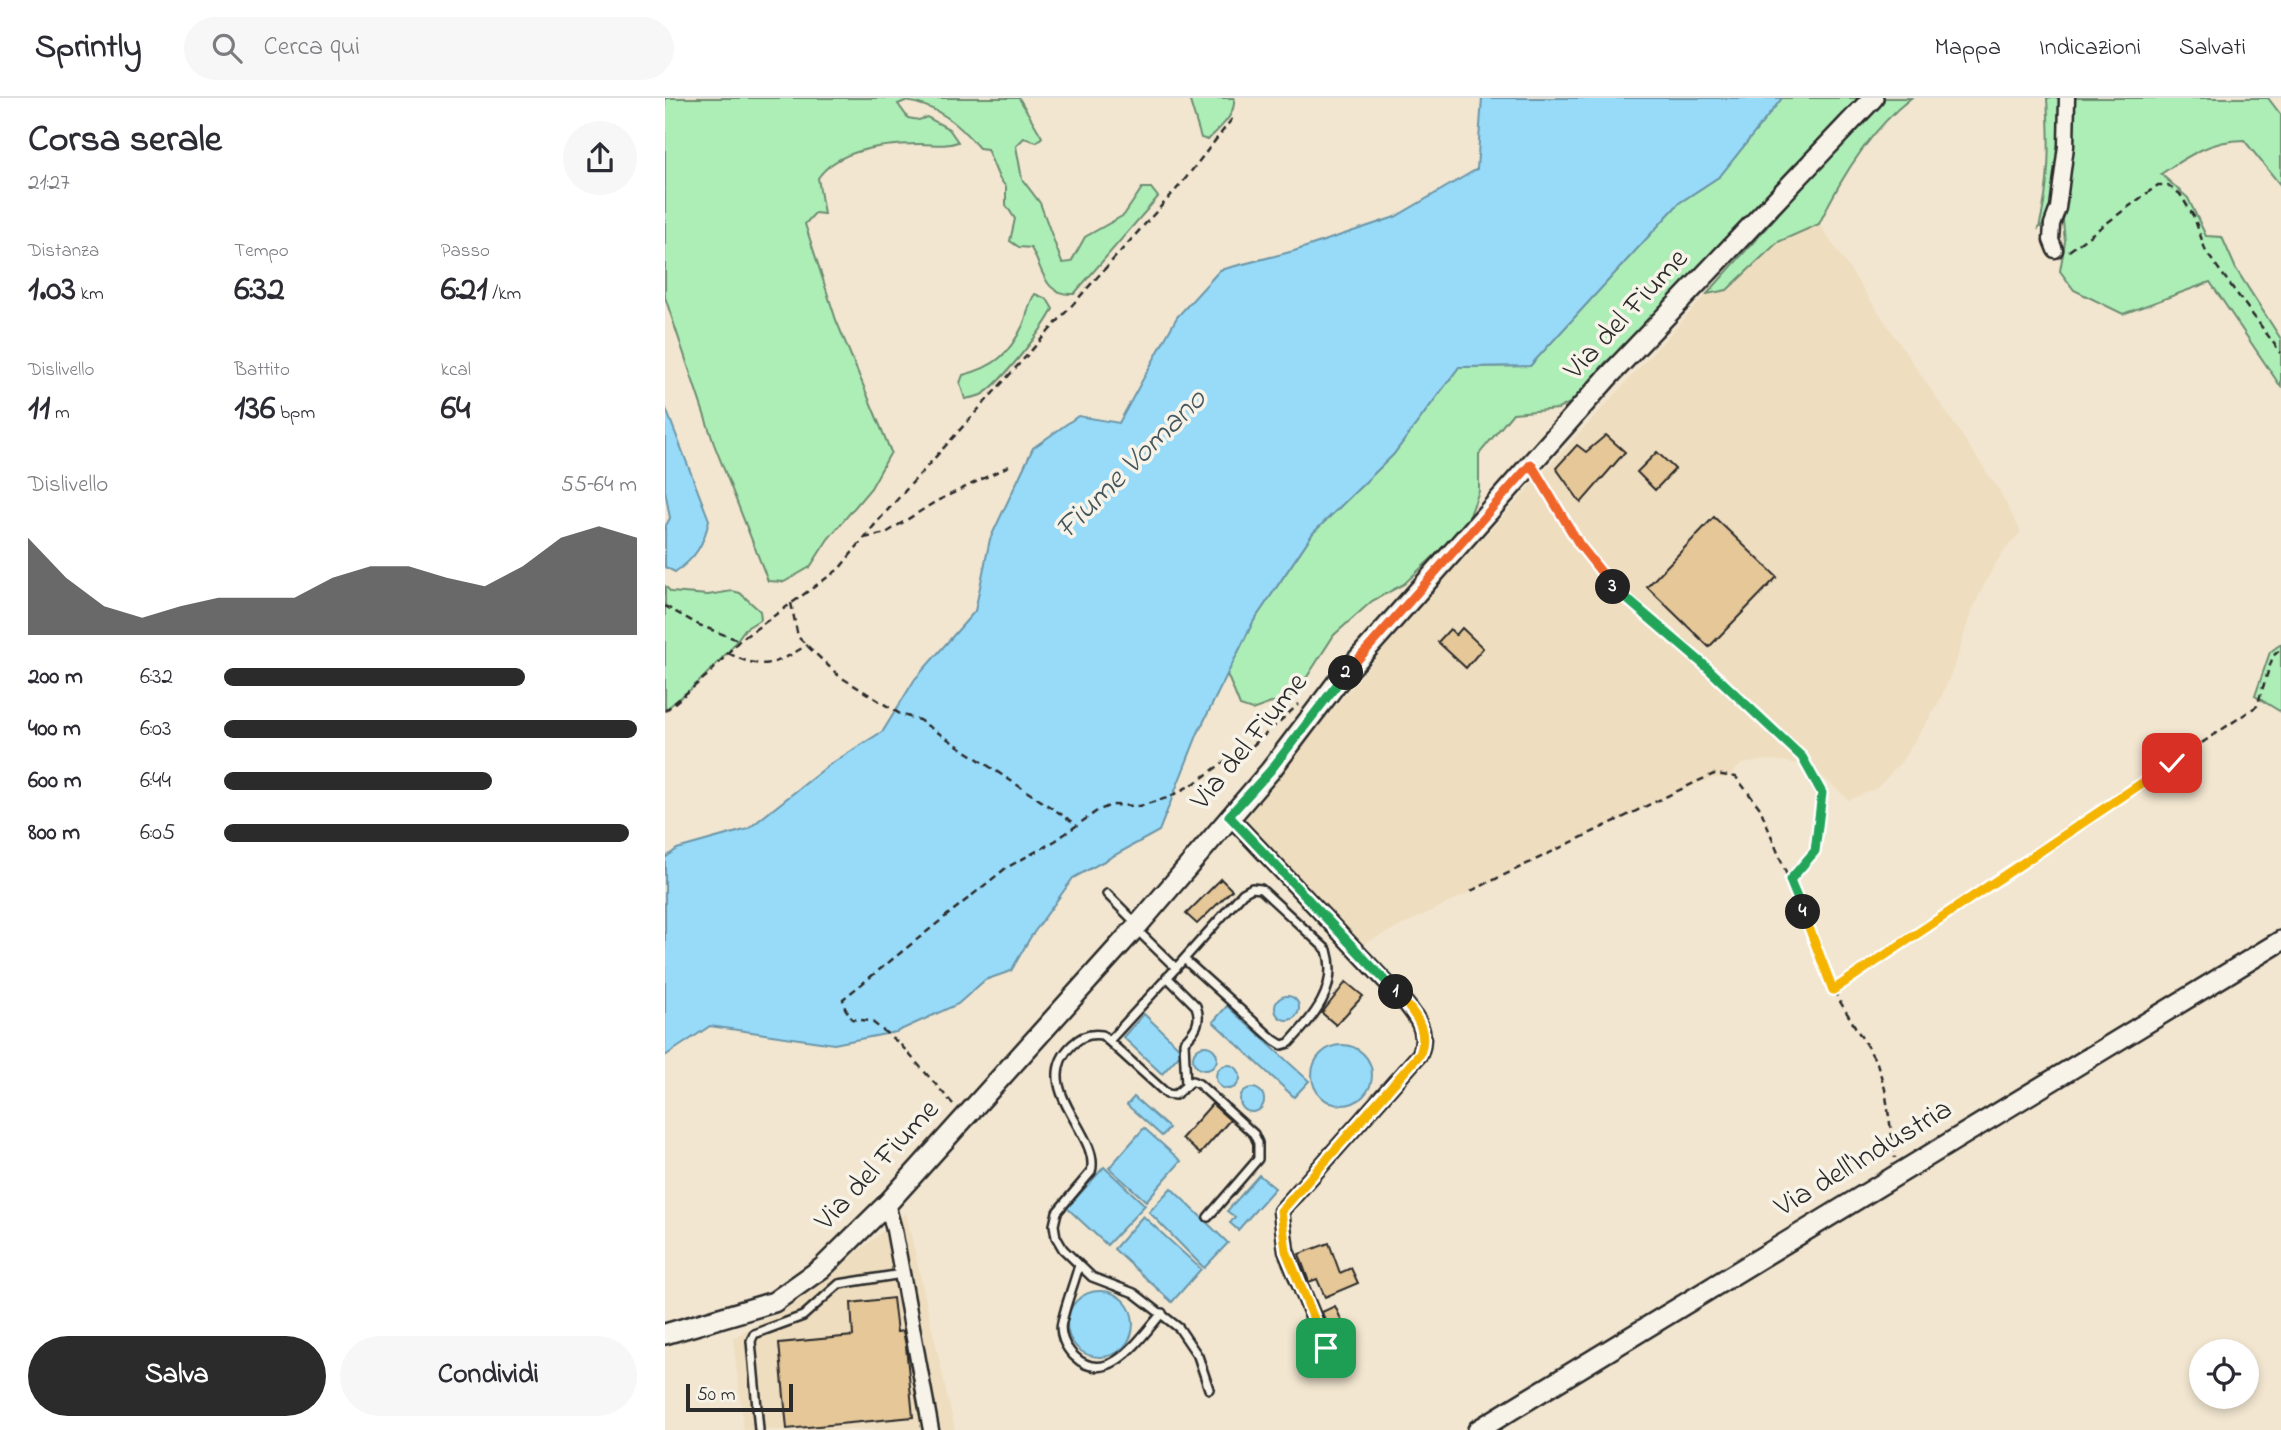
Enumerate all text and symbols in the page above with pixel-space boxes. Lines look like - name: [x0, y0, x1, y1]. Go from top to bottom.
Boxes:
- search box: [184, 17, 674, 80]
- text: Sprintly: [35, 24, 142, 72]
- icon: search: [208, 29, 246, 67]
- text: Cerca qui: [264, 29, 360, 67]
- text: Mappa: [1934, 31, 2001, 66]
- text: Indicazioni: [2039, 31, 2141, 66]
- text: Salvati: [2179, 31, 2246, 66]
- text: Corsa serale: [28, 113, 222, 169]
- button: share: [563, 121, 637, 195]
- text: 21:27: [28, 167, 70, 200]
- text: Distanza: [28, 238, 99, 265]
- text: Tempo: [234, 238, 289, 265]
- text: Passo: [441, 238, 490, 265]
- street label: Via del Fiume: [1554, 239, 1700, 392]
- text: 1.03: [28, 265, 76, 316]
- text: 6:32: [234, 265, 285, 316]
- text: 6:21: [441, 265, 488, 316]
- text: km: [76, 281, 104, 308]
- text: /km: [488, 281, 521, 308]
- text: Dislivello: [28, 357, 94, 384]
- text: Battito: [234, 357, 290, 384]
- text: kcal: [441, 357, 471, 384]
- water label: Fiume Vomano: [1045, 377, 1220, 552]
- text: 11: [28, 384, 50, 435]
- text: 136: [234, 384, 275, 435]
- text: 64: [441, 384, 470, 435]
- text: m: [50, 400, 70, 427]
- text: bpm: [275, 400, 315, 427]
- text: Dislivello: [28, 469, 108, 502]
- text: 55–64 m: [561, 469, 637, 502]
- pin: 3: [1595, 570, 1630, 604]
- text: 3: [1609, 573, 1616, 600]
- pin: 2: [1329, 656, 1363, 690]
- text: 2: [1341, 659, 1350, 686]
- text: 200 m: [28, 661, 83, 694]
- text: 6:32: [140, 661, 173, 694]
- street label: Via del Fiume: [1180, 663, 1320, 821]
- text: 400 m: [28, 713, 81, 746]
- text: 6:03: [140, 713, 172, 746]
- pin: [2142, 733, 2202, 793]
- icon: check: [2153, 744, 2191, 782]
- text: 600 m: [28, 765, 82, 798]
- text: 6:44: [140, 765, 171, 798]
- text: 800 m: [28, 817, 80, 850]
- text: 6:05: [140, 817, 175, 850]
- pin: 4: [1785, 894, 1821, 930]
- text: 4: [1799, 898, 1806, 925]
- pin: 1: [1379, 974, 1413, 1010]
- text: 1: [1392, 978, 1399, 1005]
- street label: Via dell'Industria: [1766, 1089, 1961, 1230]
- street label: Via del Fiume: [805, 1090, 951, 1243]
- pin: [1296, 1318, 1356, 1378]
- icon: arrive: [1307, 1329, 1345, 1367]
- button: Salva: [28, 1336, 326, 1416]
- button: Condividi: [340, 1336, 637, 1416]
- map controls: [2189, 1339, 2259, 1409]
- button: locate: [2189, 1339, 2259, 1409]
- scale bar: [686, 1381, 793, 1413]
- text: 50 m: [697, 1382, 736, 1409]

